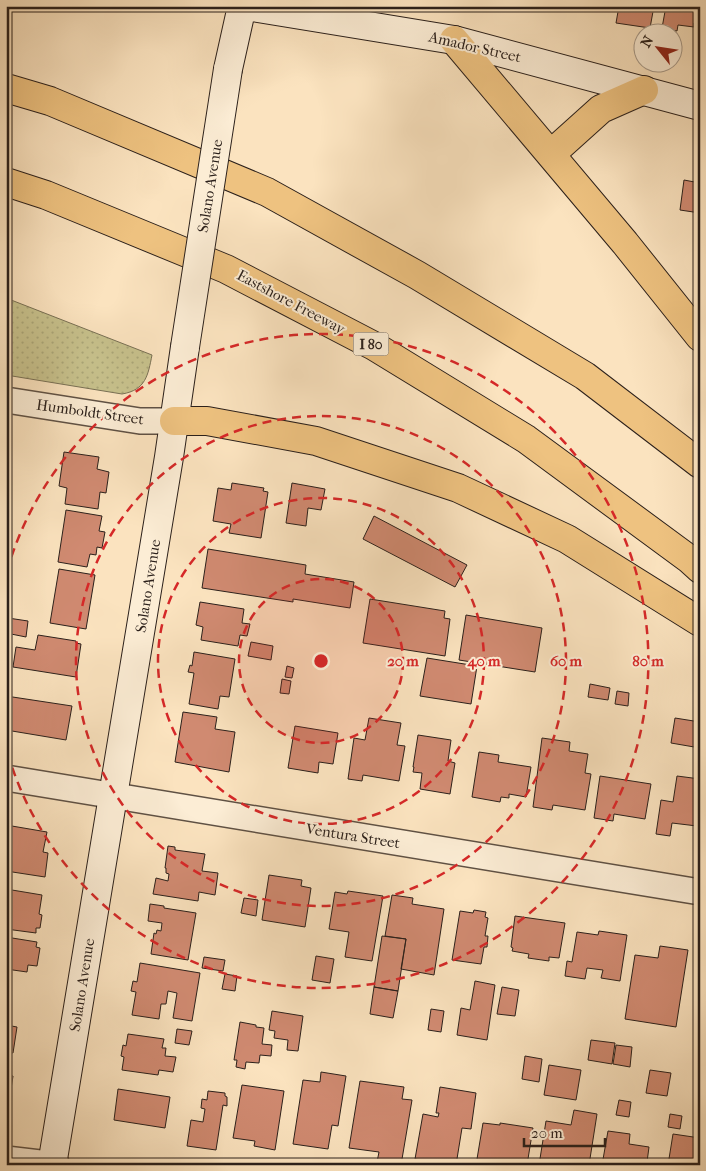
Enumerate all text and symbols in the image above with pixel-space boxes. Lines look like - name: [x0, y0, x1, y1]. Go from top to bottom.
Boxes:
- north arrow: [634, 22, 684, 72]
- street label: Amador Street: [426, 27, 523, 66]
- text: N: [637, 33, 657, 51]
- street label: Solano Avenue: [194, 138, 226, 234]
- street label: Eastshore Freeway: [234, 266, 349, 339]
- road number: I 80: [354, 332, 388, 356]
- street label: Humboldt Street: [35, 396, 146, 429]
- street label: Solano Avenue: [132, 538, 164, 634]
- centre of rings: [312, 652, 330, 670]
- text: 20 m: [387, 652, 419, 670]
- text: 40 m: [467, 652, 501, 670]
- text: 60 m: [550, 652, 583, 670]
- text: 80 m: [632, 652, 664, 670]
- street label: Ventura Street: [304, 820, 402, 852]
- street label: Solano Avenue: [66, 937, 98, 1033]
- scale bar: [524, 1116, 605, 1148]
- text: 20 m: [531, 1124, 563, 1142]

